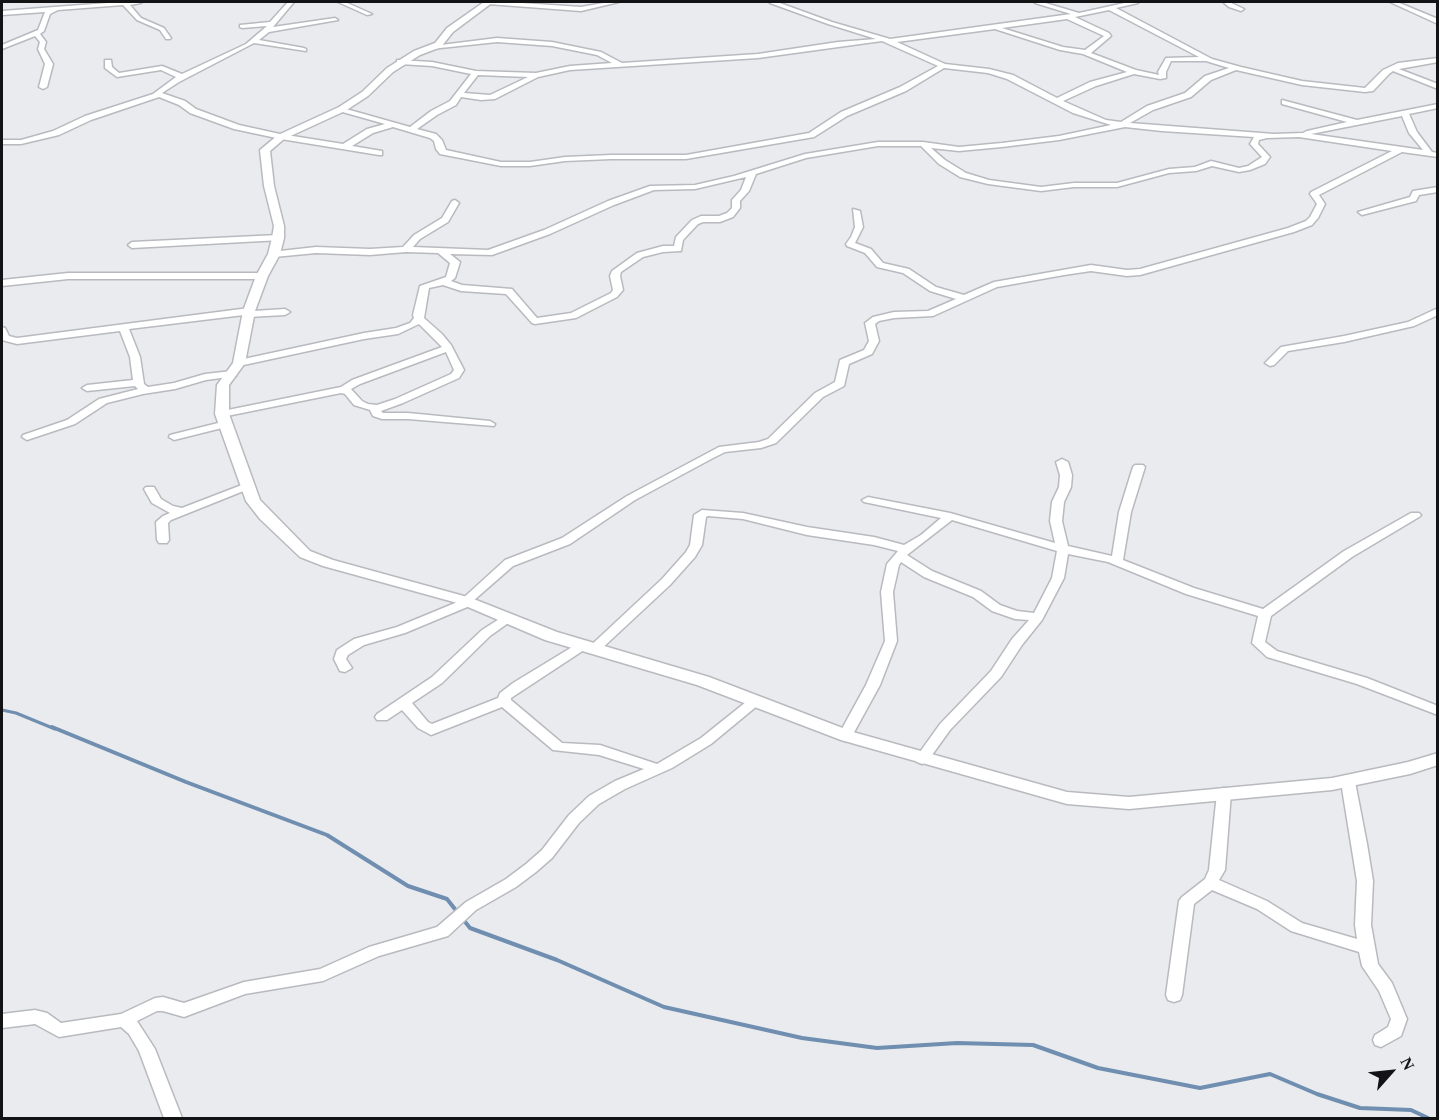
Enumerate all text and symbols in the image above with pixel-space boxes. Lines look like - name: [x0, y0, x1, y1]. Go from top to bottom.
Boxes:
- north arrow: [1361, 1042, 1421, 1102]
- text: N: [1397, 1055, 1418, 1073]

